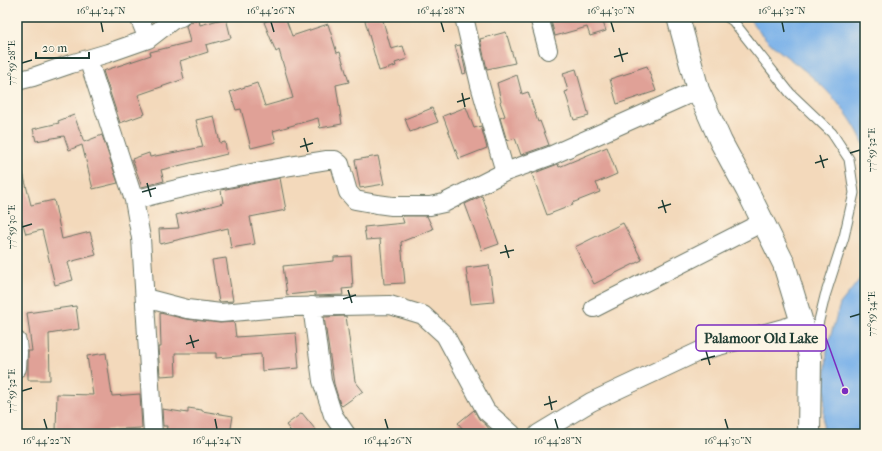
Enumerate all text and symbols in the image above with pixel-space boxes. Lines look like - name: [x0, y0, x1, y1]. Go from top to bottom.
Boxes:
- text: 16°44'24"N: [76, 5, 126, 17]
- text: 16°44'26"N: [247, 5, 296, 17]
- text: 16°44'28"N: [417, 5, 466, 17]
- text: 16°44'30"N: [587, 5, 635, 17]
- text: 16°44'32"N: [758, 5, 806, 17]
- scale bar: [36, 34, 89, 60]
- text: 77°59'28"E: [6, 40, 18, 86]
- text: 20 m: [42, 41, 67, 55]
- text: 77°59'32"E: [866, 128, 878, 172]
- text: 77°59'30"E: [6, 205, 18, 249]
- text: 77°59'34"E: [866, 292, 878, 337]
- callout: Palamoor Old Lake: [696, 325, 826, 351]
- text: Palamoor Old Lake: [704, 330, 818, 347]
- text: 77°59'32"E: [6, 369, 18, 413]
- text: 16°44'22"N: [23, 435, 72, 447]
- text: 16°44'24"N: [192, 435, 242, 447]
- text: 16°44'26"N: [364, 435, 413, 447]
- text: 16°44'28"N: [534, 435, 583, 447]
- text: 16°44'30"N: [704, 435, 752, 447]

